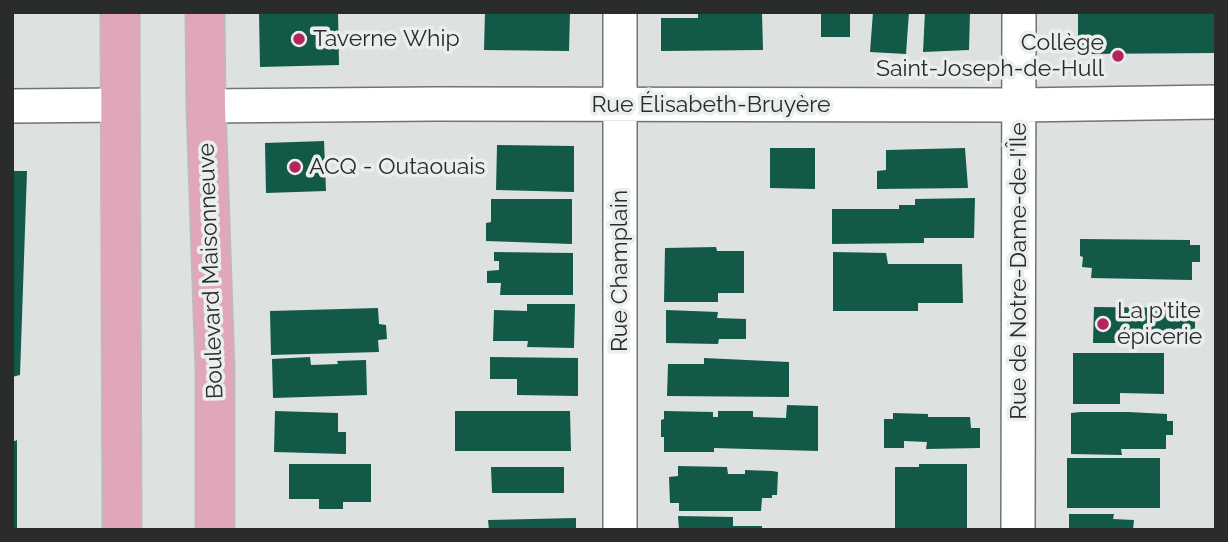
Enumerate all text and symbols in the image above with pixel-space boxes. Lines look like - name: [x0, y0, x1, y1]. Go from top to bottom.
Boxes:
- place label: Taverne Whip: [313, 25, 460, 53]
- place label: Collège Saint-Joseph-de-Hull: [876, 29, 1104, 83]
- marker: Taverne Whip: [291, 31, 307, 47]
- marker: Collège Saint-Joseph-de-Hull: [1110, 48, 1126, 64]
- street label: Rue Élisabeth-Bruyère: [592, 91, 830, 119]
- street label: Rue de Notre-Dame-de-I'Île: [1005, 122, 1033, 420]
- street label: Boulevard Maisonneuve: [193, 142, 229, 400]
- place label: ACQ - Outaouais: [309, 153, 485, 181]
- marker: ACQ - Outaouais: [287, 159, 303, 175]
- street label: Rue Champlain: [606, 190, 634, 352]
- place label: La p'tite épicerie: [1117, 297, 1202, 351]
- marker: La p'tite épicerie: [1095, 316, 1111, 332]

